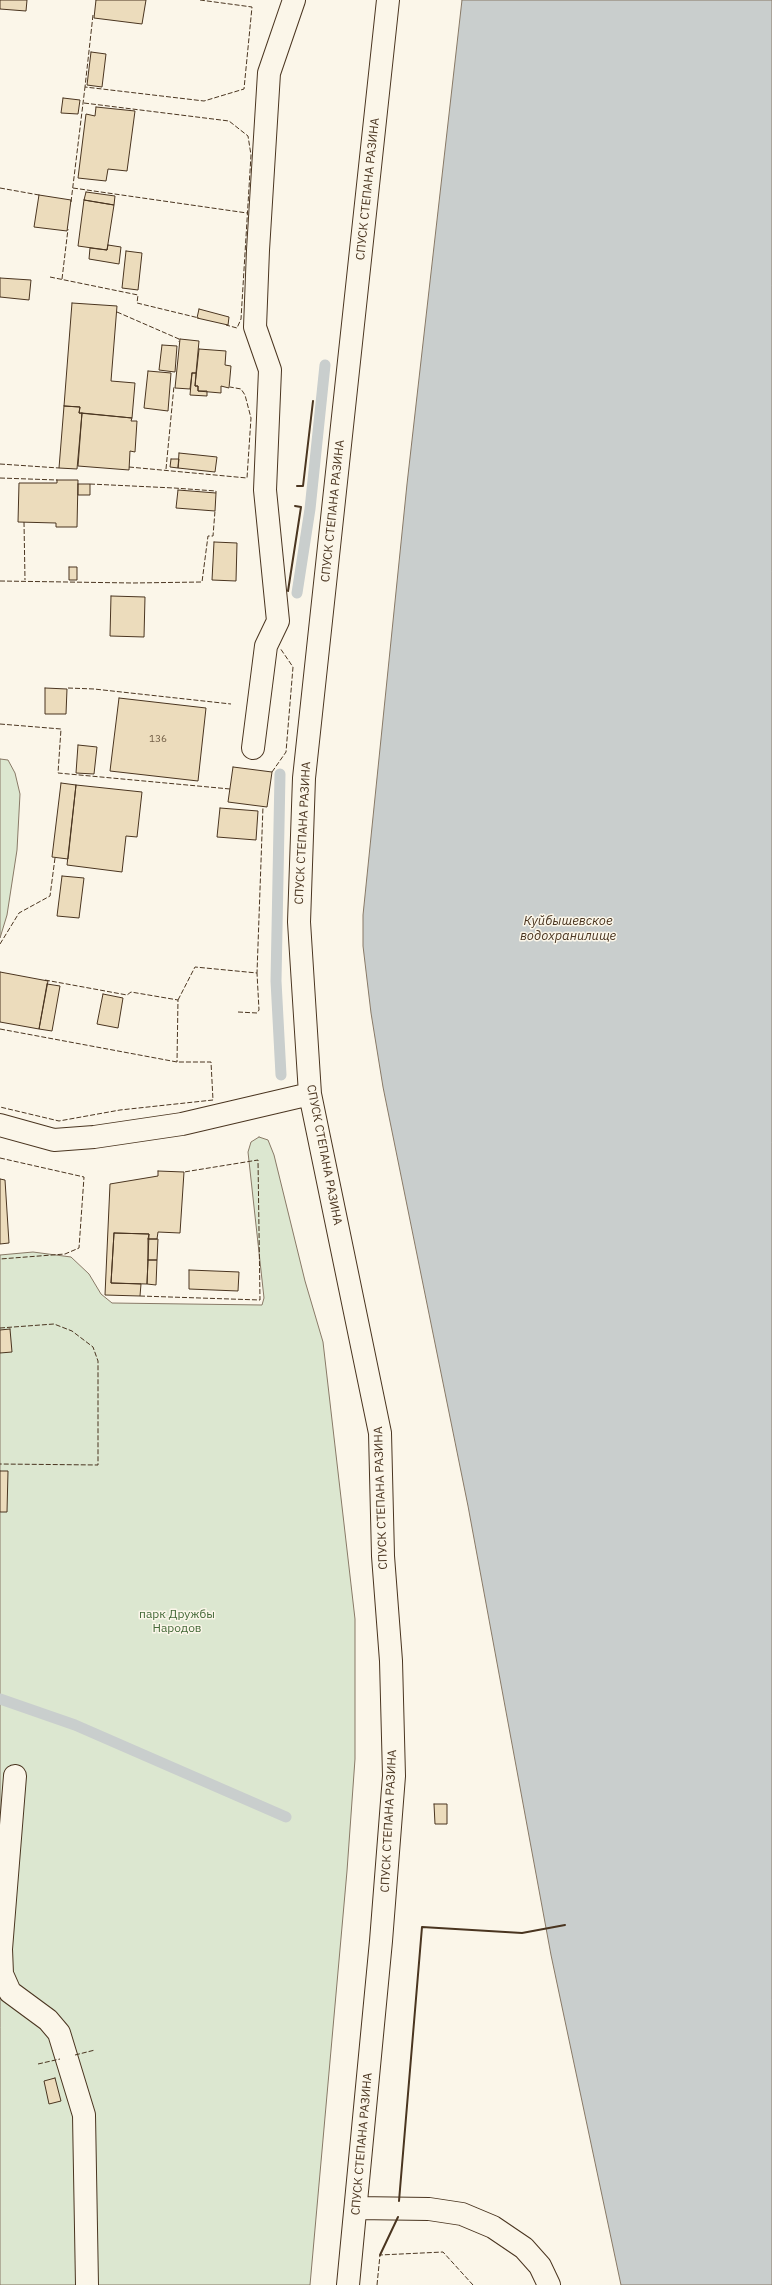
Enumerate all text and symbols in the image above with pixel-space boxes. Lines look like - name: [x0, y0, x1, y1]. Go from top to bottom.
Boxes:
- street label: СПУСК СТЕПАНА РАЗИНА: [353, 117, 383, 261]
- street label: СПУСК СТЕПАНА РАЗИНА: [318, 439, 348, 583]
- house number: 136: [149, 733, 167, 745]
- street label: СПУСК СТЕПАНА РАЗИНА: [292, 761, 314, 905]
- water label: Куйбышевское водохранилище: [520, 913, 616, 944]
- street label: СПУСК СТЕПАНА РАЗИНА: [303, 1083, 345, 1227]
- street label: СПУСК СТЕПАНА РАЗИНА: [371, 1426, 391, 1570]
- park label: парк Дружбы Народов: [139, 1608, 215, 1636]
- street label: СПУСК СТЕПАНА РАЗИНА: [378, 1749, 400, 1893]
- street label: СПУСК СТЕПАНА РАЗИНА: [349, 2072, 375, 2216]

